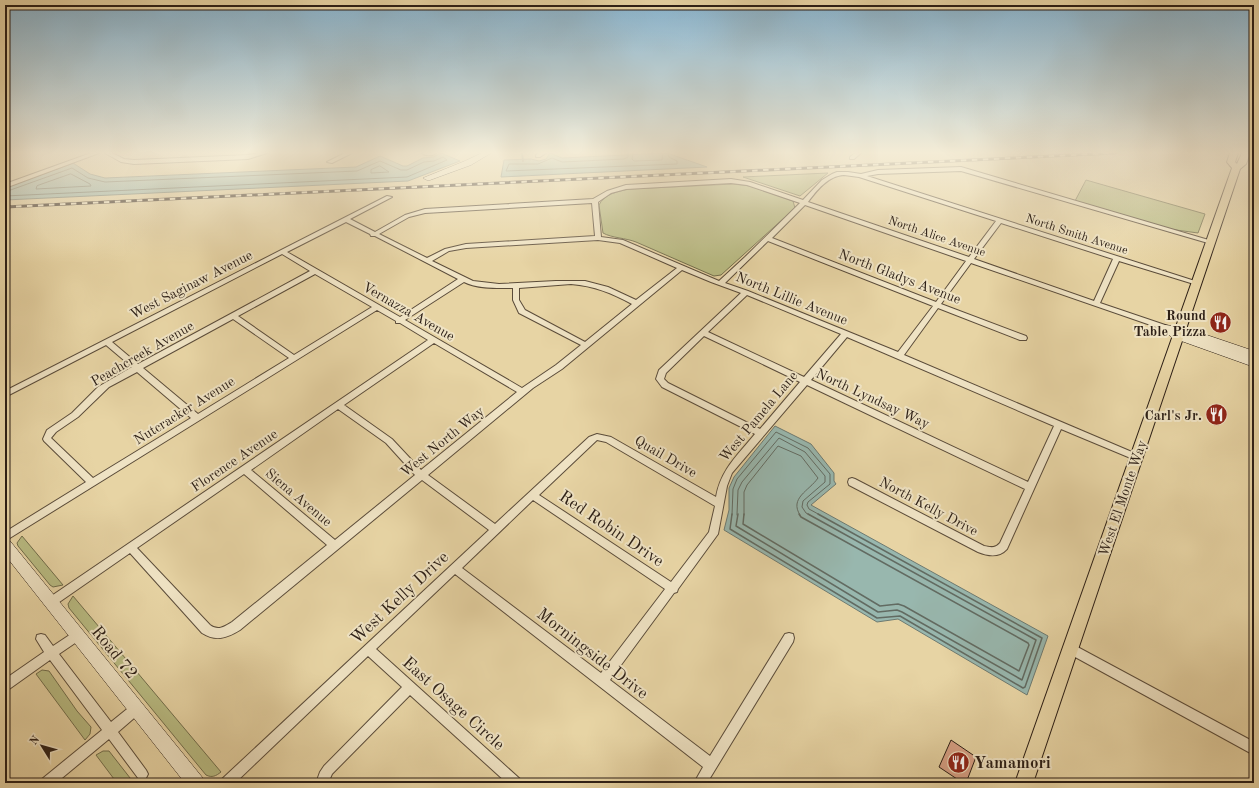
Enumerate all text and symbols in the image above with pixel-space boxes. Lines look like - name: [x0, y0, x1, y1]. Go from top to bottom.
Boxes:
- street label: North Smith Avenue: [1024, 213, 1130, 257]
- street label: North Alice Avenue: [886, 215, 987, 259]
- street label: North Gladys Avenue: [837, 247, 963, 307]
- street label: West Saginaw Avenue: [128, 248, 255, 322]
- street label: North Lillie Avenue: [734, 270, 850, 328]
- street label: Vernazza Avenue: [360, 280, 457, 344]
- place label: Round Table Pizza: [1133, 309, 1206, 339]
- restaurant icon: Round Table Pizza: [1208, 310, 1234, 336]
- street label: Peachcreek Avenue: [89, 319, 196, 389]
- street label: North Lyndsay Way: [814, 366, 932, 432]
- street label: West Pamela Lane: [717, 369, 801, 465]
- street label: Nutcracker Avenue: [132, 374, 237, 447]
- restaurant icon: Carl's Jr.: [1204, 402, 1230, 428]
- street label: West North Way: [398, 404, 487, 480]
- place label: Carl's Jr.: [1144, 409, 1202, 423]
- street label: Florence Avenue: [189, 427, 280, 495]
- street label: Quail Drive: [632, 433, 699, 480]
- street label: West El Monte Way: [1097, 438, 1150, 558]
- street label: Siena Avenue: [263, 466, 334, 529]
- street label: North Kelly Drive: [877, 475, 980, 539]
- street label: Red Robin Drive: [556, 488, 667, 571]
- street label: West Kelly Drive: [348, 548, 452, 648]
- street label: Morningside Drive: [533, 606, 651, 703]
- street label: Road 72: [88, 623, 140, 683]
- street label: East Osage Circle: [399, 654, 507, 754]
- north arrow: [22, 726, 62, 766]
- text: N: [28, 734, 42, 748]
- restaurant icon: Yamamori: [945, 749, 971, 775]
- place label: Yamamori: [974, 755, 1051, 772]

